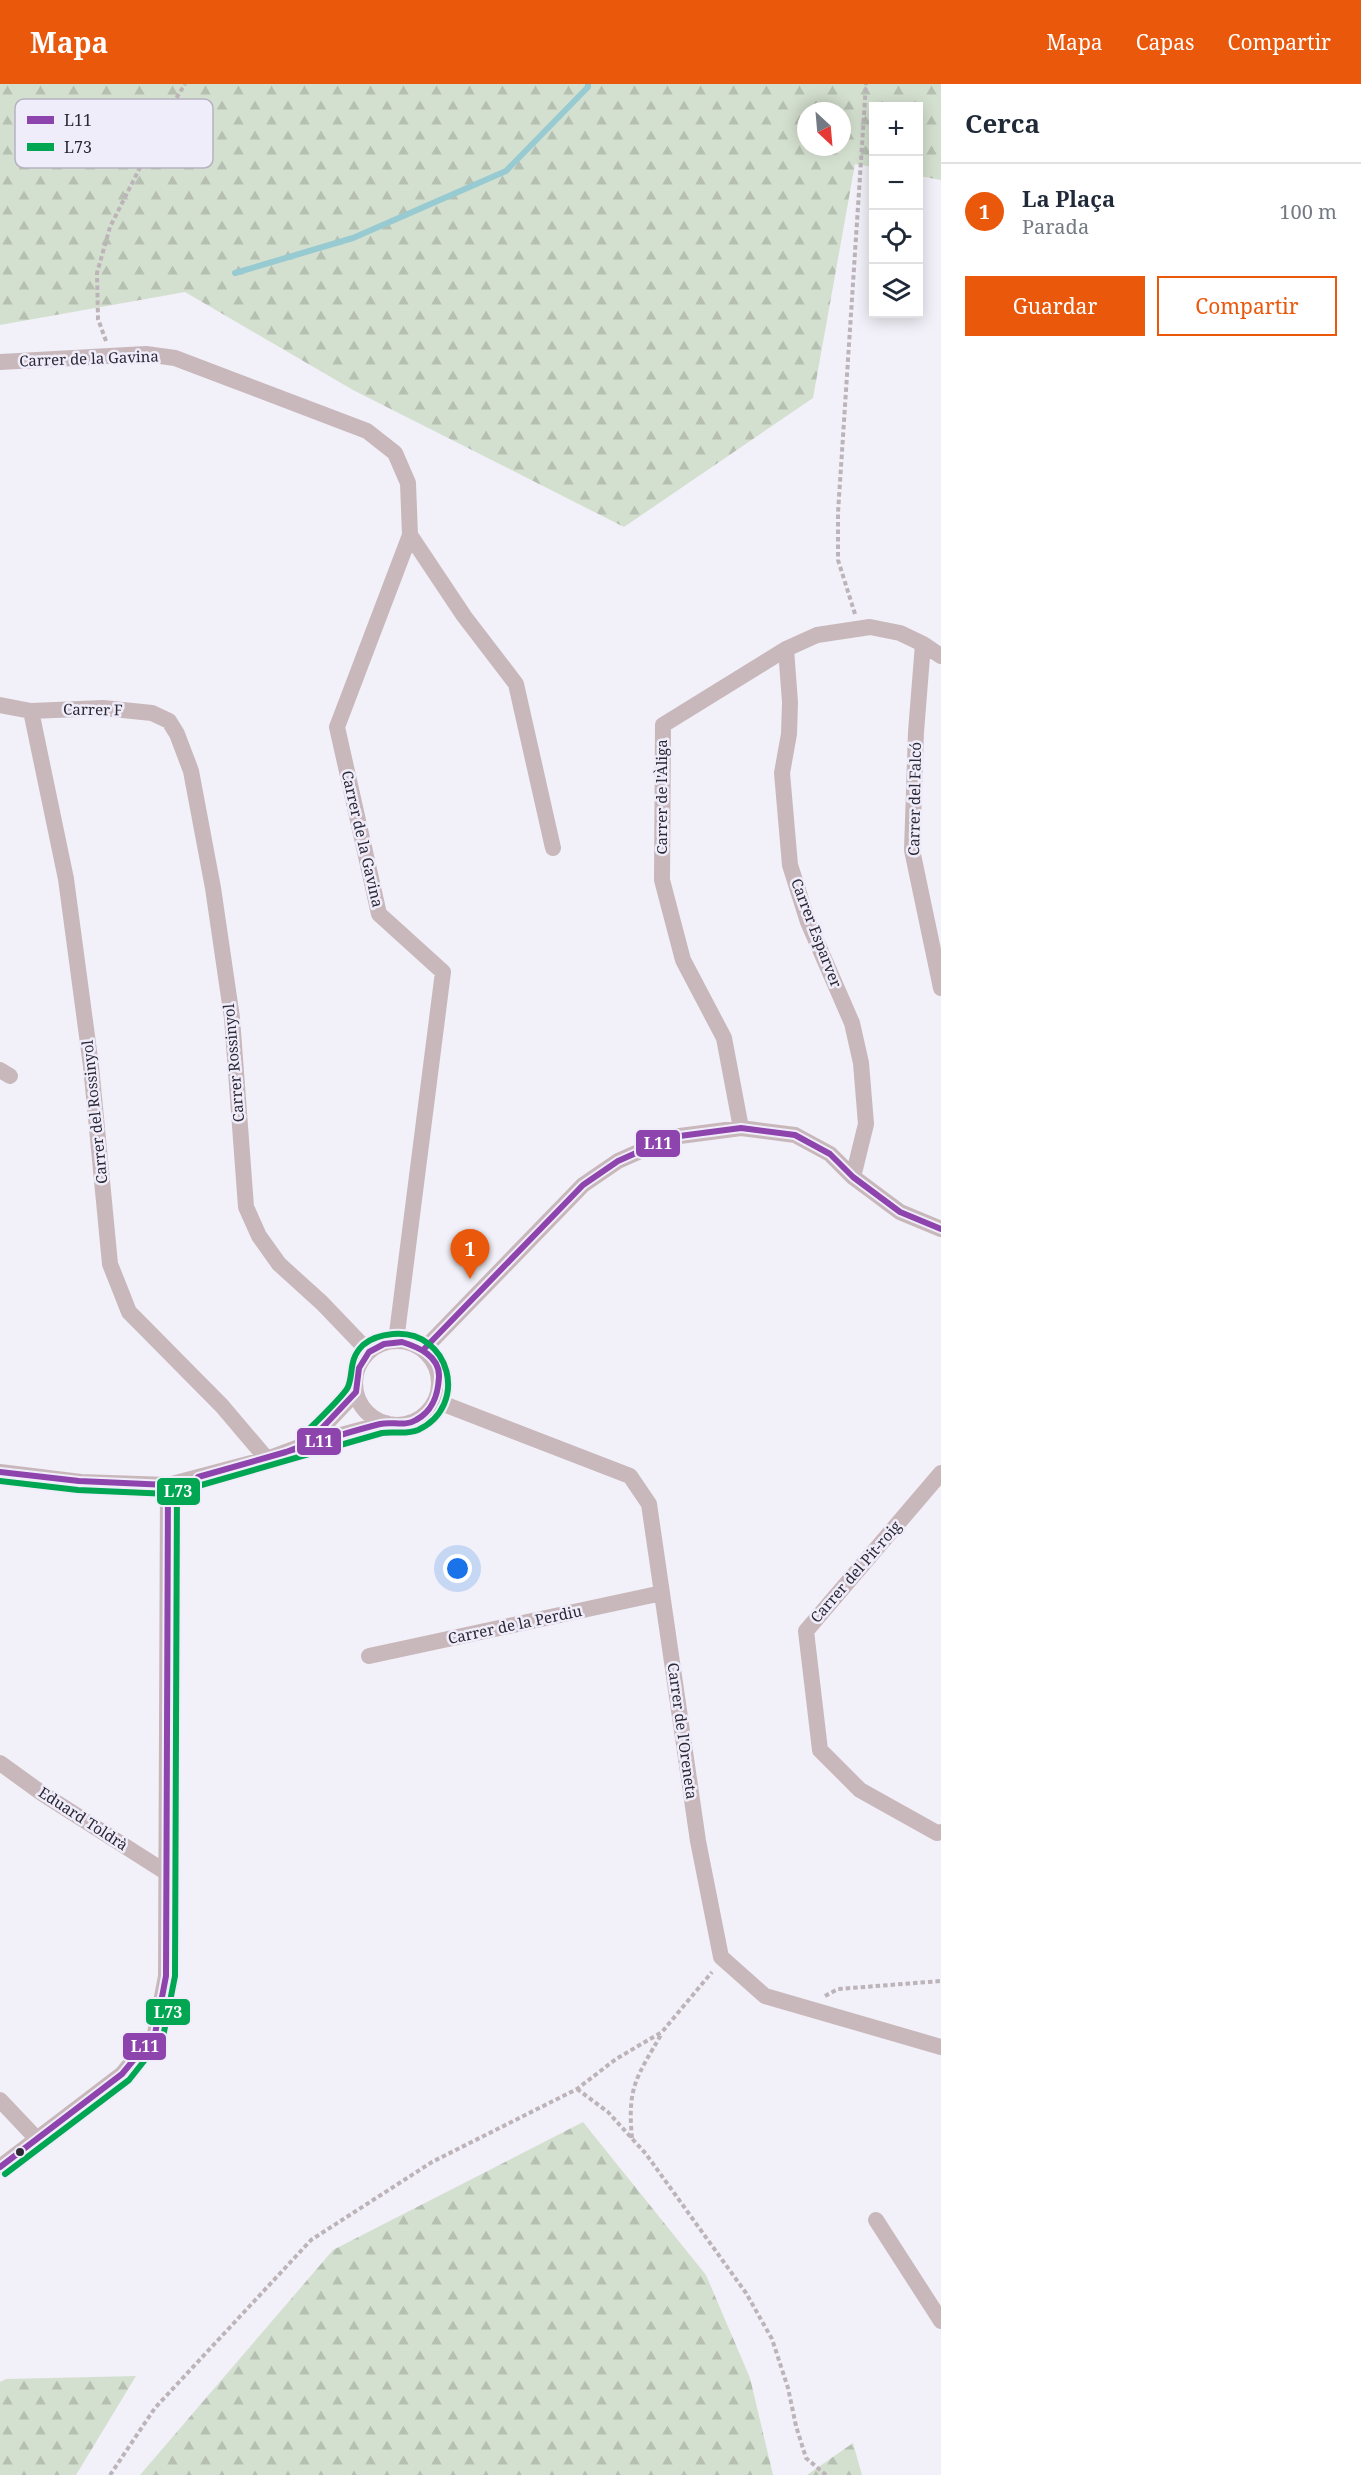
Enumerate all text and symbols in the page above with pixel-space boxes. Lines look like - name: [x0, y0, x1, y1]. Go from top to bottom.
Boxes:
- text: Mapa: [30, 23, 108, 61]
- text: Mapa: [1046, 28, 1103, 56]
- text: Capas: [1136, 28, 1195, 56]
- text: Compartir: [1228, 28, 1331, 56]
- legend: [15, 99, 213, 168]
- north arrow: [797, 102, 851, 156]
- map controls: [869, 102, 923, 318]
- button: +: [869, 102, 923, 156]
- text: Cerca: [965, 105, 1040, 141]
- text: L11: [64, 109, 92, 131]
- text: L73: [64, 136, 92, 158]
- button: −: [869, 156, 923, 210]
- text: La Plaça: [1022, 183, 1115, 213]
- text: 1: [979, 198, 990, 225]
- text: 100 m: [1279, 198, 1337, 225]
- button: locate: [869, 210, 923, 264]
- text: Parada: [1022, 213, 1089, 240]
- button: layers: [869, 264, 923, 318]
- button: Guardar: [965, 276, 1145, 336]
- button: Compartir: [1157, 276, 1337, 336]
- street label: Carrer de la Gavina: [19, 346, 159, 370]
- street label: Carrer F: [63, 698, 123, 720]
- street label: Carrer de l'Àliga: [651, 739, 671, 855]
- street label: Carrer del Falcó: [903, 742, 925, 856]
- street label: Carrer de la Gavina: [338, 768, 388, 909]
- street label: Carrer Esparver: [787, 875, 847, 990]
- street label: Carrer Rossinyol: [218, 1003, 248, 1123]
- street label: Carrer del Rossinyol: [76, 1039, 112, 1185]
- line badge: L11: [635, 1129, 681, 1158]
- text: L11: [644, 1132, 672, 1154]
- pin: 1: [450, 1230, 490, 1279]
- line badge: L11: [296, 1427, 342, 1456]
- text: L11: [305, 1430, 333, 1452]
- line badge: L73: [156, 1477, 201, 1506]
- text: L73: [164, 1480, 192, 1502]
- street label: Carrer del Pit-roig: [805, 1516, 905, 1627]
- your location: [443, 1554, 472, 1583]
- street label: Carrer de la Perdiu: [446, 1600, 584, 1648]
- street label: Carrer de l'Oreneta: [664, 1661, 702, 1800]
- street label: Eduard Toldrà: [35, 1782, 132, 1855]
- line badge: L73: [145, 1998, 191, 2026]
- text: L73: [154, 2001, 182, 2023]
- line badge: L11: [122, 2032, 167, 2061]
- text: L11: [131, 2035, 159, 2057]
- unlabelled marker: [14, 2146, 26, 2158]

